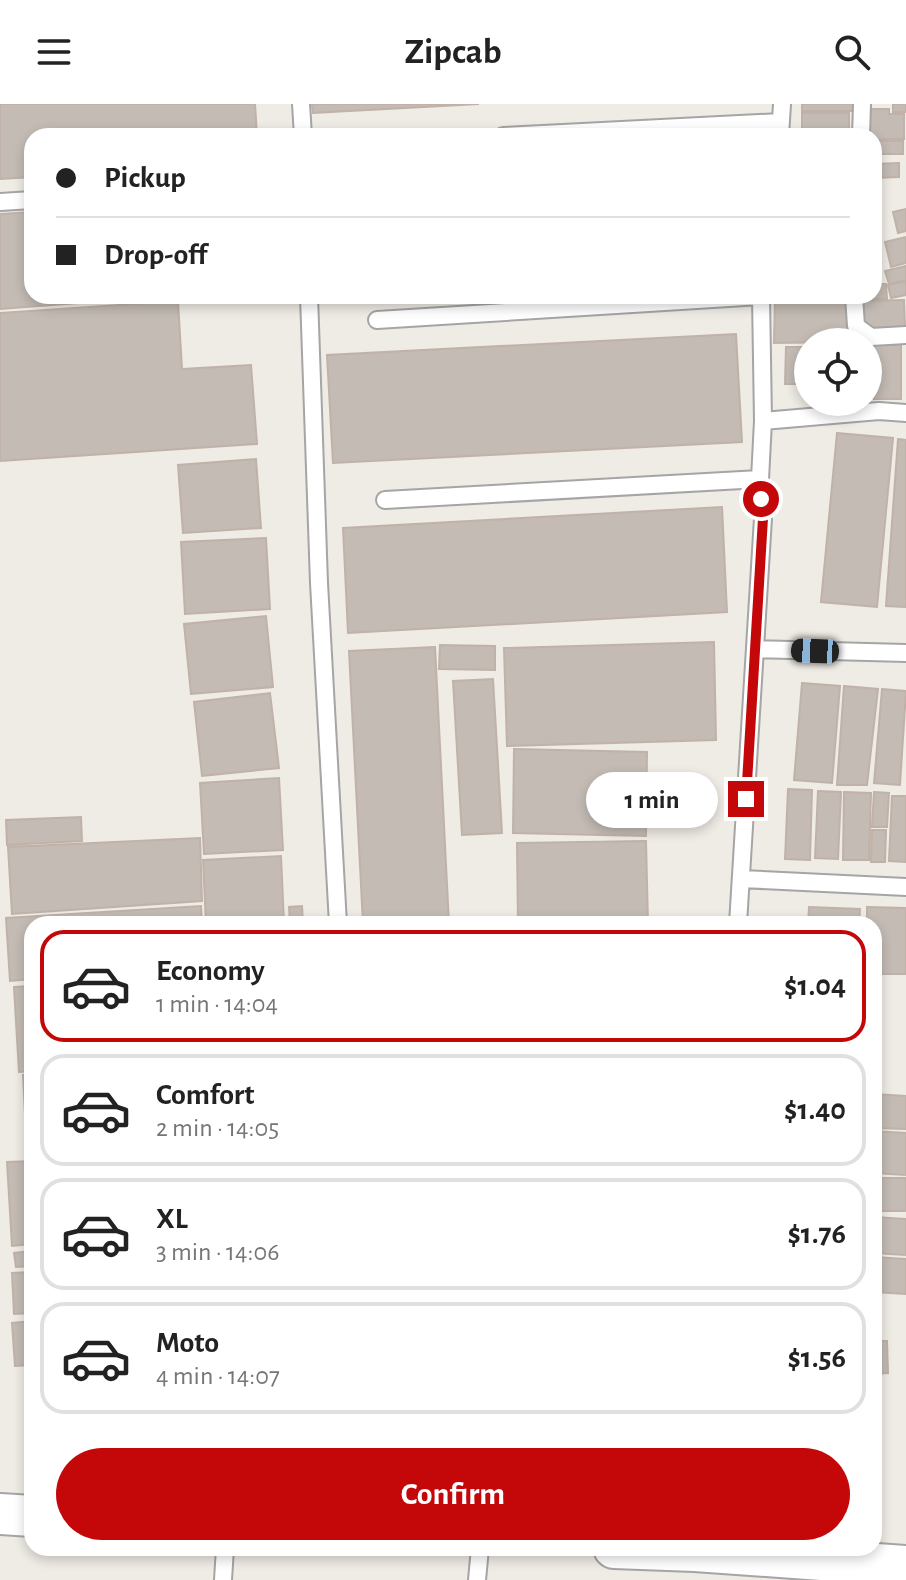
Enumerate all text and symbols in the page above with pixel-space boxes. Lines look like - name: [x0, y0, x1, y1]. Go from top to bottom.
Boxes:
- icon: menu: [32, 30, 76, 74]
- icon: search: [830, 30, 874, 74]
- text: Zipcab: [404, 34, 502, 70]
- text: Pickup: [104, 163, 186, 193]
- text: Drop-off: [104, 240, 207, 270]
- map controls: [794, 328, 882, 416]
- button: locate: [794, 328, 882, 416]
- route start: [743, 481, 779, 517]
- car: [791, 638, 839, 664]
- callout: 1 min: [586, 771, 718, 827]
- route end: [728, 781, 764, 817]
- text: 1 min: [625, 787, 679, 813]
- icon: car: [60, 950, 132, 1022]
- text: Economy: [156, 956, 265, 986]
- text: $1.04: [784, 971, 846, 1001]
- text: 1 min · 14:04: [156, 991, 278, 1017]
- icon: car: [60, 1074, 132, 1146]
- text: Comfort: [156, 1080, 255, 1110]
- text: $1.40: [784, 1095, 846, 1125]
- text: 2 min · 14:05: [156, 1115, 279, 1141]
- icon: car: [60, 1198, 132, 1270]
- text: XL: [156, 1204, 188, 1234]
- text: $1.76: [787, 1219, 846, 1249]
- text: 3 min · 14:06: [156, 1239, 279, 1265]
- icon: car: [60, 1322, 132, 1394]
- text: Moto: [156, 1328, 219, 1358]
- text: $1.56: [787, 1343, 846, 1373]
- text: 4 min · 14:07: [156, 1363, 280, 1389]
- button: Confirm: [56, 1448, 850, 1540]

